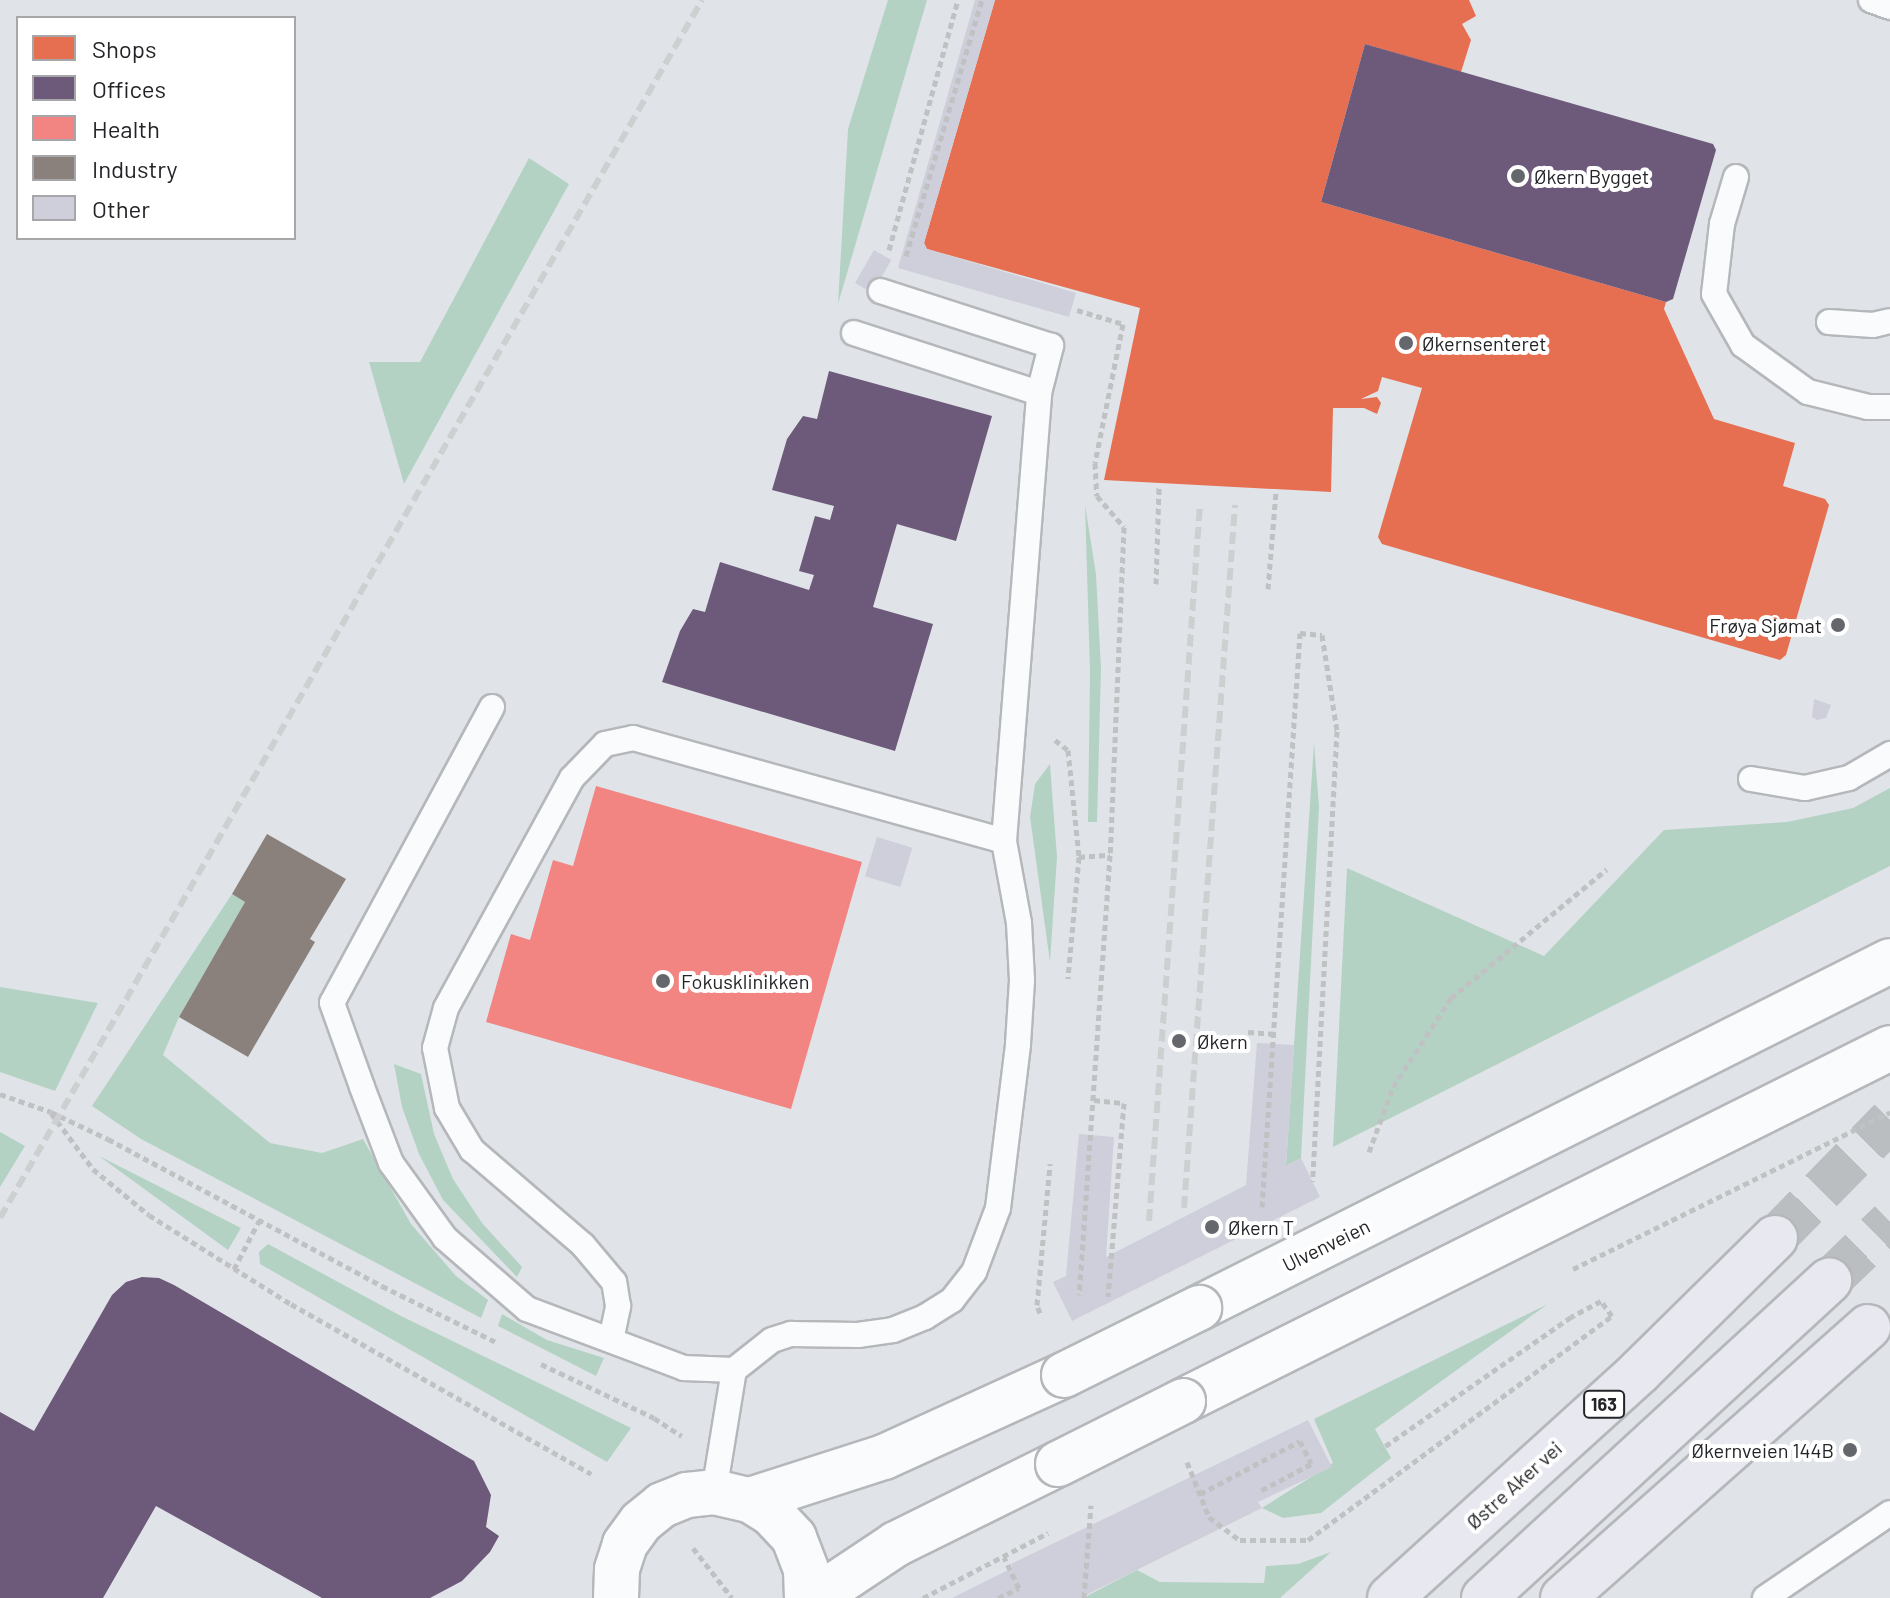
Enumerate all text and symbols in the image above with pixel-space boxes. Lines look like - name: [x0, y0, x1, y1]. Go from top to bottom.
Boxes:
- legend: [16, 16, 296, 240]
- text: Shops: [92, 34, 157, 63]
- text: Offices: [92, 74, 166, 103]
- text: Health: [92, 114, 160, 143]
- text: Industry: [92, 154, 178, 183]
- place label: Økern Bygget: [1534, 164, 1649, 188]
- marker: Økern Bygget: [1509, 167, 1527, 185]
- text: Other: [92, 194, 150, 223]
- place label: Økernsenteret: [1422, 331, 1546, 355]
- marker: Økernsenteret: [1397, 334, 1415, 352]
- place label: Frøya Sjømat: [1709, 613, 1822, 637]
- marker: Frøya Sjømat: [1829, 616, 1847, 634]
- place label: Fokusklinikken: [681, 969, 810, 993]
- marker: Fokusklinikken: [652, 970, 674, 992]
- place label: Økern: [1197, 1029, 1248, 1053]
- marker: Økern: [1168, 1030, 1190, 1052]
- street label: Ulvenveien: [1278, 1214, 1374, 1276]
- place label: Økern T: [1228, 1215, 1294, 1239]
- marker: Økern T: [1203, 1218, 1221, 1236]
- road number: 163: [1582, 1390, 1626, 1418]
- street label: Østre Aker vei: [1461, 1436, 1567, 1534]
- place label: Økernveien 144B: [1691, 1438, 1834, 1462]
- marker: Økernveien 144B: [1841, 1441, 1859, 1459]

